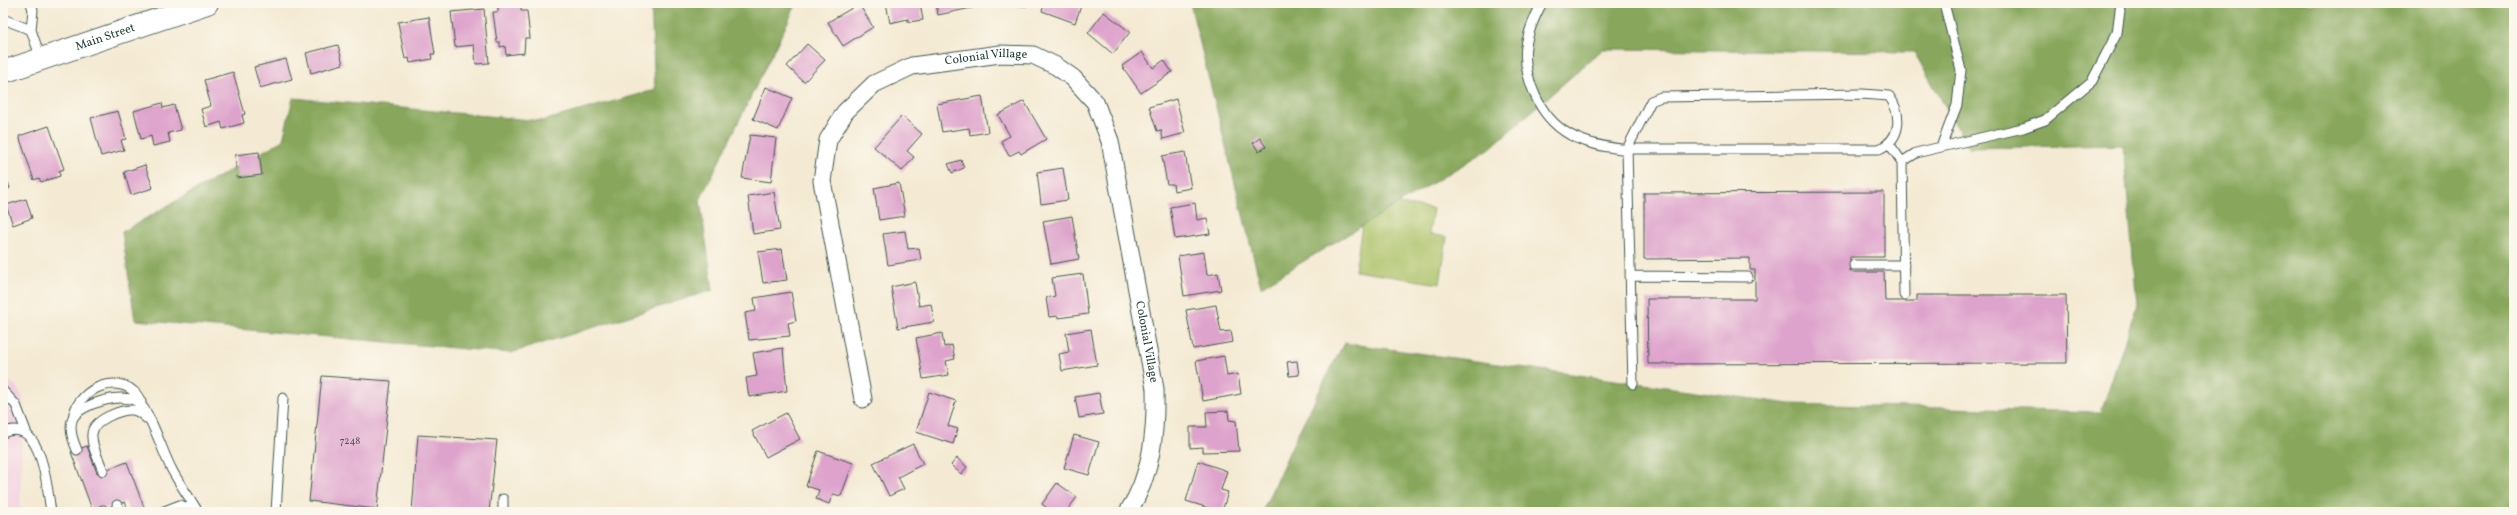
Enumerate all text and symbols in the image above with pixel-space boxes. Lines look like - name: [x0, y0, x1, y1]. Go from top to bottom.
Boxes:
- street label: Main Street: [73, 20, 137, 55]
- street label: Colonial Village: [944, 46, 1028, 69]
- street label: Colonial Village: [1131, 300, 1162, 384]
- house number: 7248: [340, 434, 360, 448]

